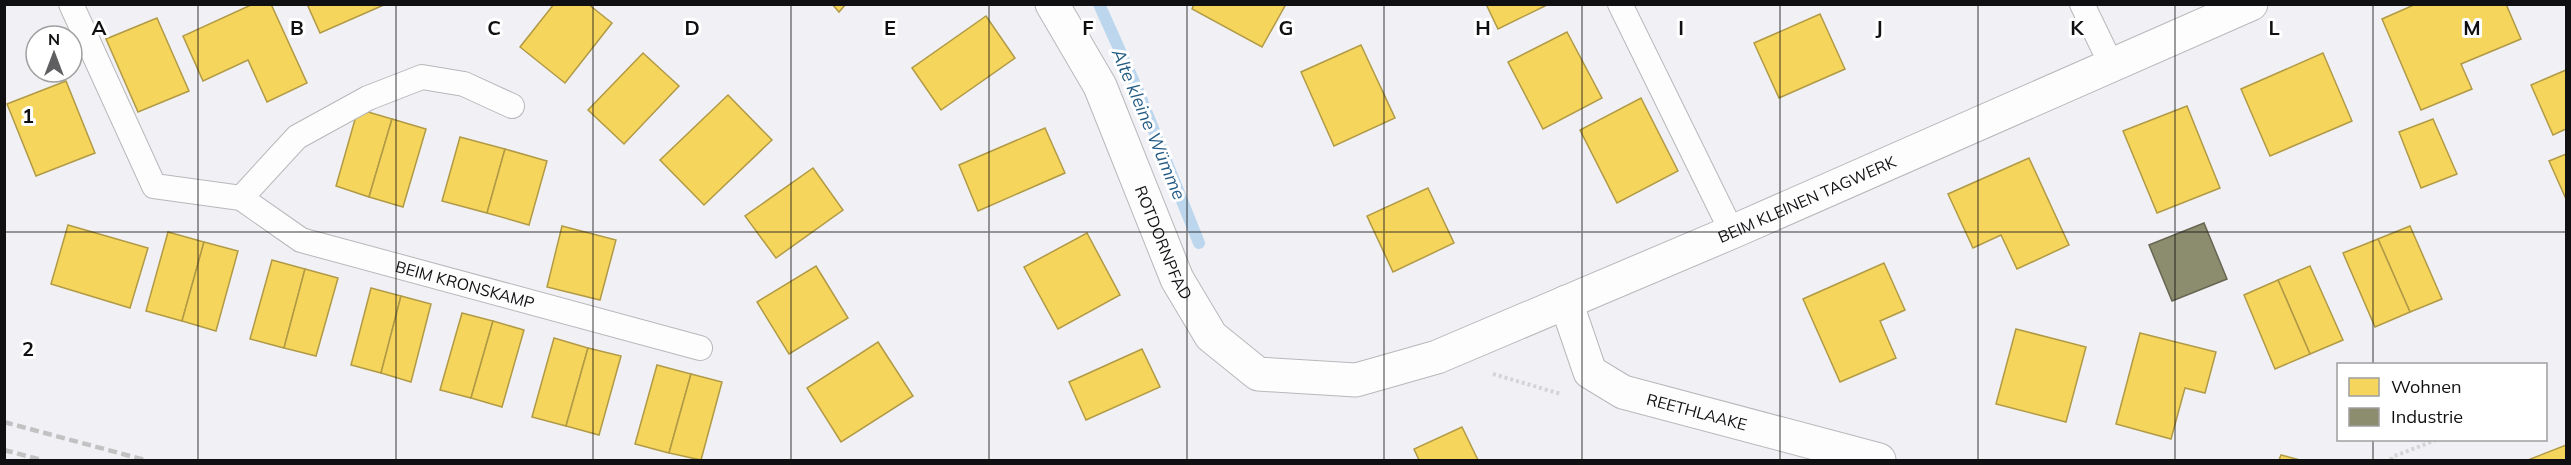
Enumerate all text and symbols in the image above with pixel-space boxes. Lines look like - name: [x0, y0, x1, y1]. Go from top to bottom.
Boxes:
- text: A: [92, 15, 107, 40]
- text: B: [290, 15, 304, 40]
- text: C: [487, 15, 501, 40]
- text: D: [684, 15, 700, 40]
- text: E: [884, 15, 896, 40]
- text: F: [1082, 15, 1094, 40]
- text: G: [1279, 15, 1293, 40]
- text: H: [1475, 15, 1491, 40]
- text: I: [1678, 15, 1684, 40]
- text: J: [1875, 15, 1883, 40]
- text: K: [2070, 15, 2084, 40]
- text: L: [2268, 15, 2280, 40]
- text: M: [2463, 15, 2481, 40]
- north arrow: [24, 24, 84, 84]
- text: N: [48, 29, 60, 49]
- water label: Alte kleine Wümme: [1106, 44, 1191, 203]
- text: 1: [22, 103, 34, 128]
- street label: BEIM KLEINEN TAGWERK: [1715, 151, 1900, 247]
- street label: ROTDORNPFAD: [1131, 183, 1197, 303]
- street label: BEIM KRONSKAMP: [393, 256, 537, 313]
- text: 2: [22, 336, 34, 361]
- legend: [2337, 363, 2547, 441]
- text: Wohnen: [2391, 375, 2462, 398]
- street label: REETHLAAKE: [1644, 389, 1749, 435]
- text: Industrie: [2391, 405, 2463, 428]

